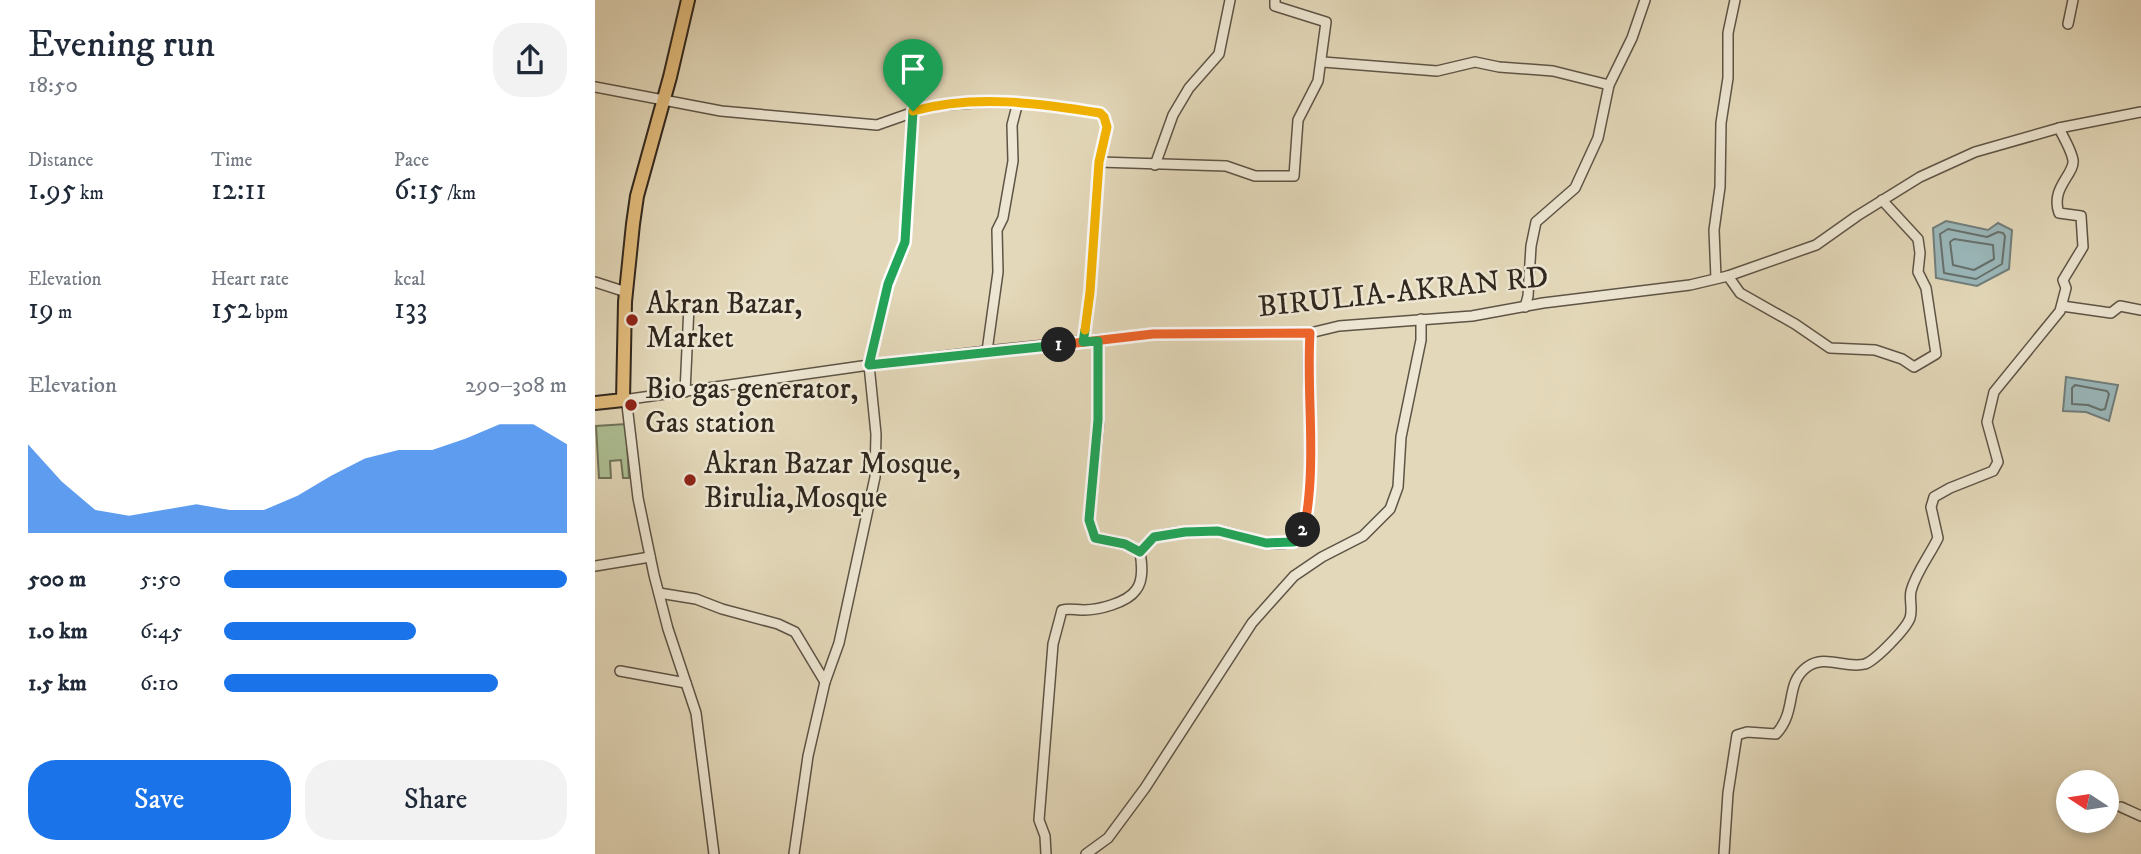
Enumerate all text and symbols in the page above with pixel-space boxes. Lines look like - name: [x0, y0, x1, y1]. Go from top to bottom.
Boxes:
- text: Evening run: [28, 21, 215, 69]
- button: share: [493, 23, 567, 97]
- pin: [883, 39, 943, 111]
- icon: arrive: [894, 50, 932, 88]
- text: 18:50: [28, 71, 78, 100]
- text: Distance: [28, 149, 93, 172]
- text: Time: [211, 149, 252, 172]
- text: Pace: [394, 149, 429, 172]
- text: 1.95: [28, 172, 76, 209]
- text: 12:11: [211, 172, 267, 209]
- text: 6:15: [394, 172, 443, 209]
- text: km: [76, 182, 104, 205]
- text: /km: [443, 182, 476, 205]
- street label: BIRULIA-AKRAN RD: [1256, 259, 1550, 326]
- text: Elevation: [28, 268, 102, 291]
- text: Heart rate: [211, 268, 289, 291]
- text: kcal: [394, 268, 425, 291]
- place label: Akran Bazar, Market: [646, 286, 802, 357]
- text: 19: [28, 291, 54, 328]
- text: 152: [211, 291, 251, 328]
- text: 133: [394, 291, 427, 328]
- text: m: [54, 301, 72, 324]
- text: bpm: [251, 301, 288, 324]
- marker: Akran Bazar, Market: [624, 312, 640, 328]
- pin: 1: [1042, 328, 1077, 362]
- text: 1: [1055, 333, 1062, 356]
- text: Elevation: [28, 371, 117, 400]
- text: 290–308 m: [465, 371, 567, 400]
- place label: Bio gas generator, Gas station: [645, 371, 858, 442]
- marker: Bio gas generator, Gas station: [623, 397, 639, 413]
- place label: Akran Bazar Mosque, Birulia,Mosque: [704, 446, 960, 517]
- marker: Akran Bazar Mosque, Birulia,Mosque: [682, 472, 698, 488]
- pin: 2: [1285, 512, 1321, 548]
- text: 2: [1298, 518, 1307, 541]
- text: 500 m: [28, 565, 86, 594]
- text: 5:50: [140, 565, 181, 594]
- text: 1.0 km: [28, 617, 88, 646]
- text: 6:45: [140, 617, 183, 646]
- text: 1.5 km: [28, 669, 87, 698]
- text: 6:10: [140, 669, 179, 698]
- button: Save: [28, 760, 291, 840]
- button: Share: [305, 760, 567, 840]
- north arrow: [2056, 770, 2119, 833]
- map controls: [2056, 770, 2119, 833]

